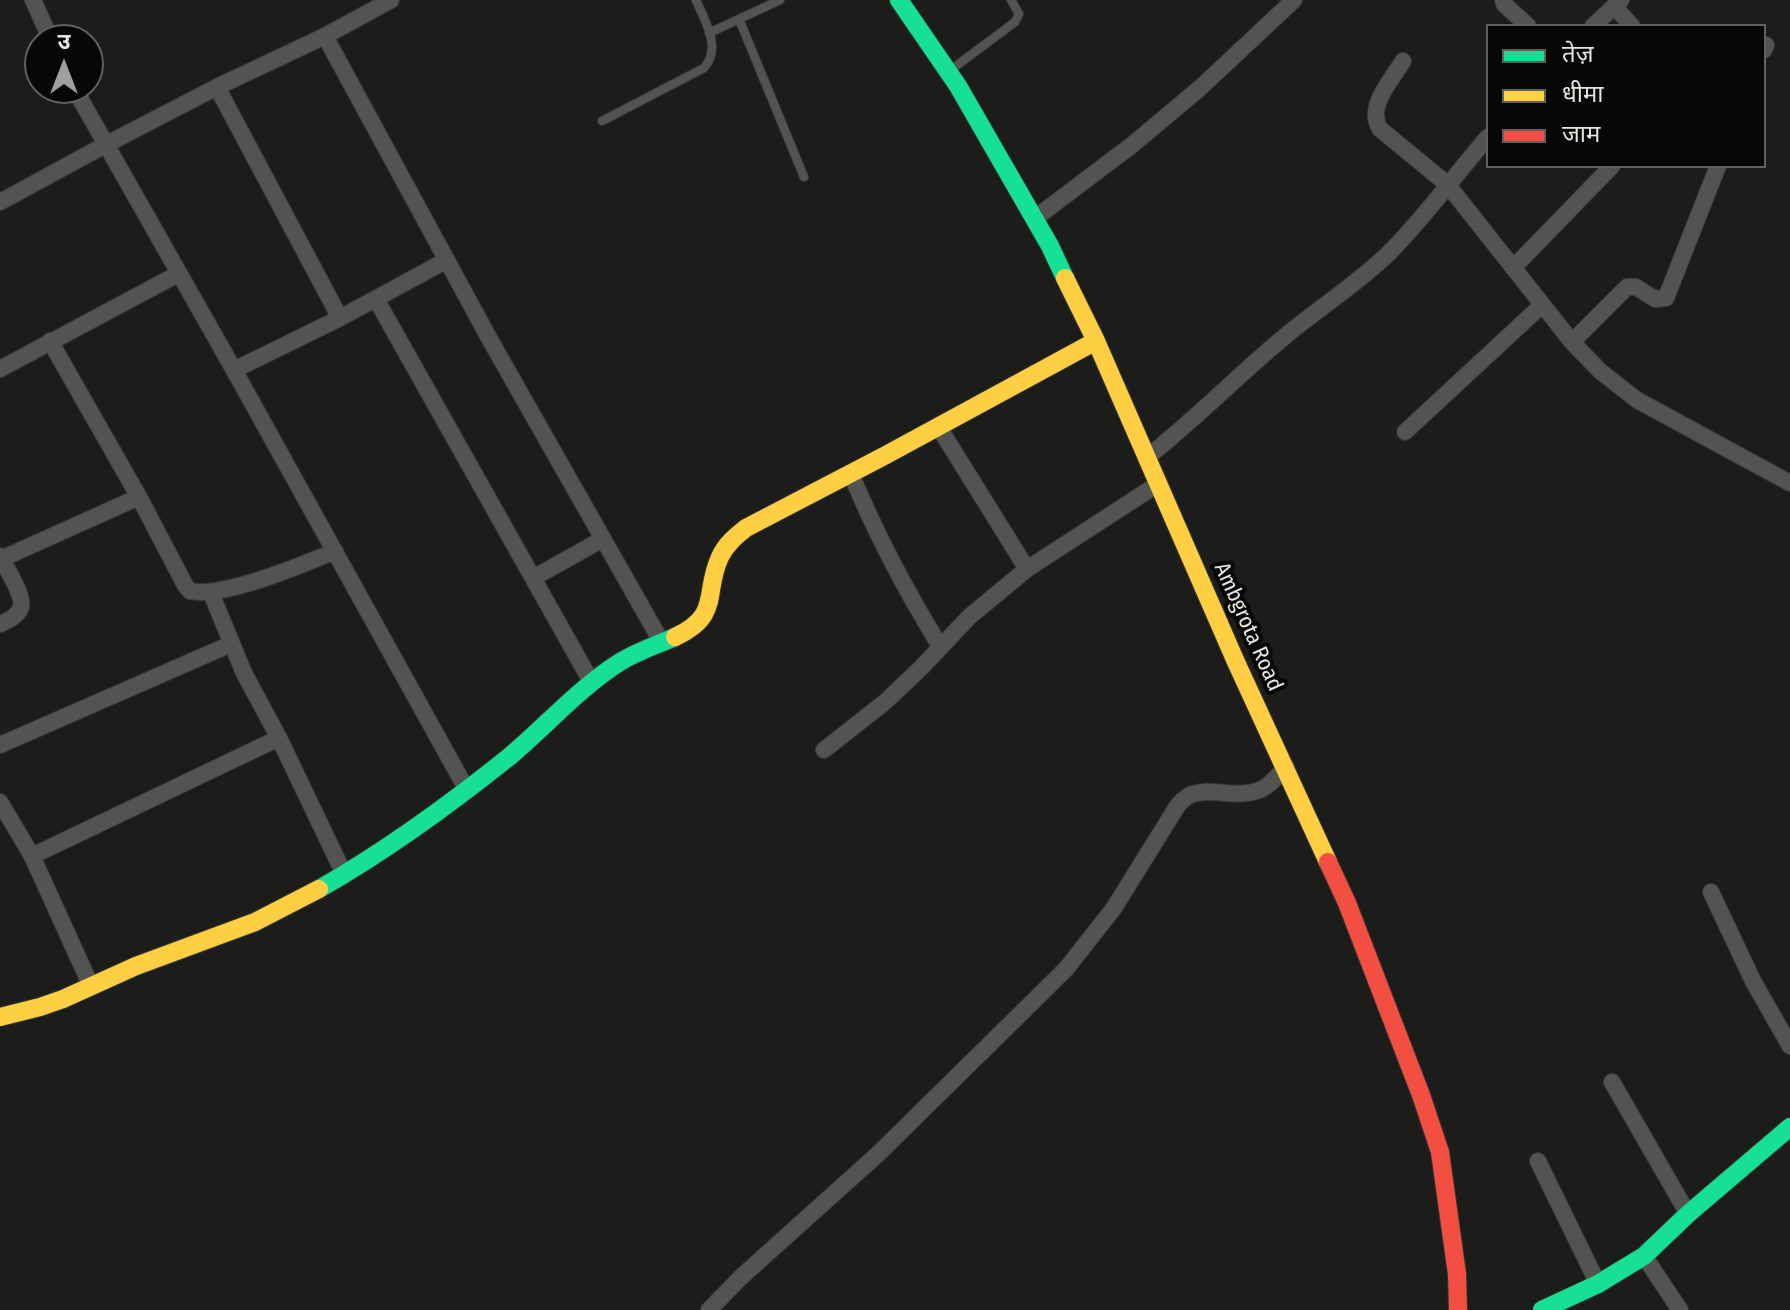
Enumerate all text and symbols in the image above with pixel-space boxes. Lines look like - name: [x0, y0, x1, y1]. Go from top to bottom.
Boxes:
- north arrow: [24, 24, 104, 104]
- legend: [1486, 24, 1766, 168]
- text: उ: [58, 28, 70, 55]
- text: तेज़: [1562, 40, 1594, 68]
- text: धीमा: [1562, 80, 1604, 108]
- text: जाम: [1562, 120, 1600, 148]
- street label: Ambgrota Road: [1208, 559, 1288, 695]

